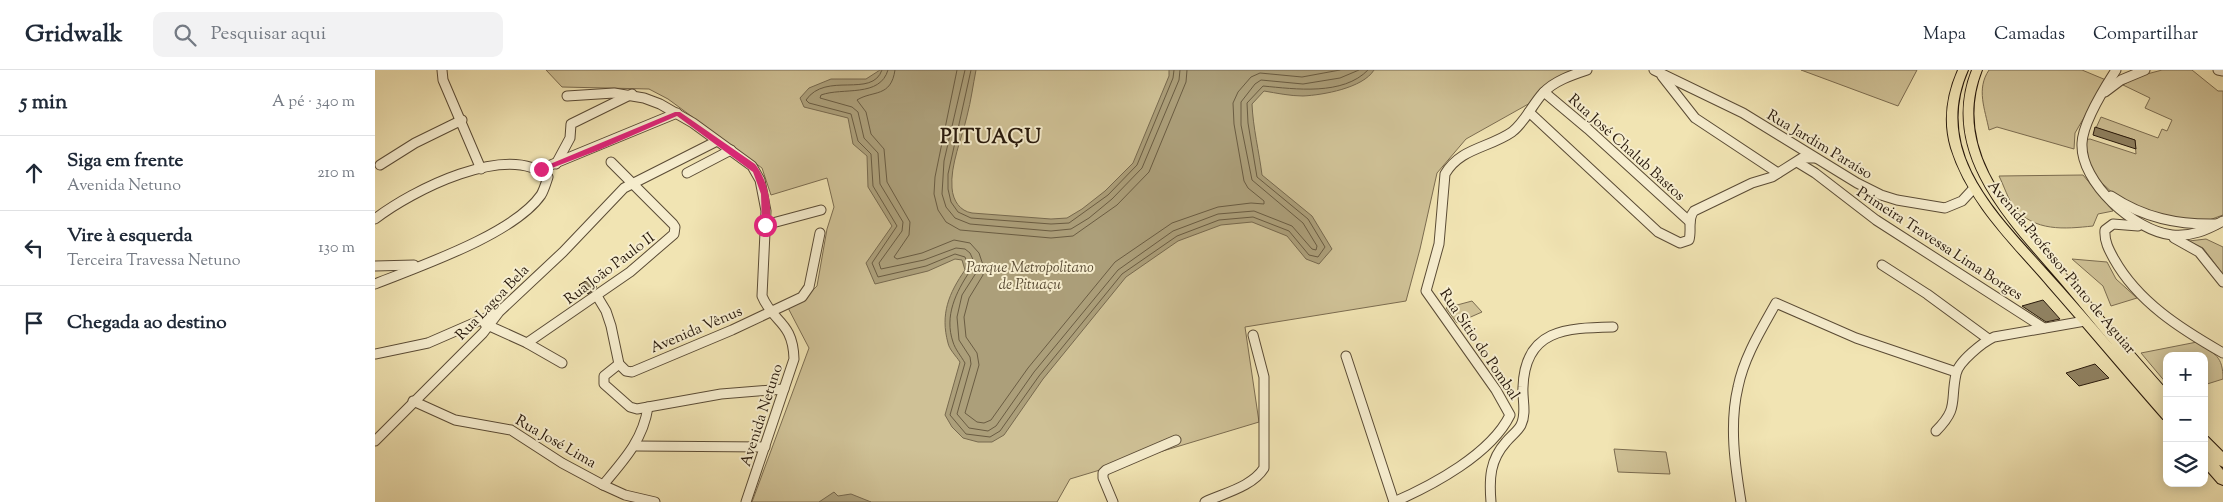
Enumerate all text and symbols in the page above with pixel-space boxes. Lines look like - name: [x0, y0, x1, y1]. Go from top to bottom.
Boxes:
- search box: [153, 12, 503, 57]
- text: Gridwalk: [25, 18, 123, 52]
- icon: search: [171, 21, 199, 49]
- text: Pesquisar aqui: [211, 21, 326, 48]
- text: Mapa: [1923, 22, 1966, 48]
- text: Camadas: [1994, 22, 2065, 48]
- text: Compartilhar: [2093, 22, 2198, 48]
- text: 5 min: [20, 88, 67, 118]
- street label: Rua José Chalub Bastos: [1563, 90, 1689, 206]
- text: A pé · 340 m: [272, 91, 355, 114]
- street label: Rua Jardim Paraíso: [1762, 105, 1876, 185]
- district label: PITUAÇU: [940, 124, 1042, 153]
- text: Siga em frente: [67, 148, 183, 175]
- route end: [530, 158, 553, 181]
- icon: ahead: [20, 159, 48, 187]
- text: 210 m: [317, 162, 355, 185]
- text: Avenida Netuno: [67, 175, 181, 198]
- street label: Avenida Professor Pinto de Aguiar: [1982, 177, 2140, 360]
- street label: Primeira Travessa Lima Borges: [1852, 183, 2027, 306]
- route start: [754, 214, 777, 237]
- text: Vire à esquerda: [67, 223, 193, 250]
- street label: Rua João Paulo II: [560, 228, 660, 310]
- icon: left: [20, 234, 48, 262]
- text: 130 m: [318, 237, 355, 260]
- text: Terceira Travessa Netuno: [67, 250, 241, 273]
- park label: Parque Metropolitano de Pituaçu: [966, 258, 1094, 296]
- street label: Rua Lagoa Bela: [452, 260, 535, 346]
- street label: Rua Sítio do Pombal: [1434, 285, 1524, 405]
- street label: Avenida Vênus: [647, 301, 746, 359]
- icon: arrive: [20, 309, 48, 337]
- text: Chegada ao destino: [67, 310, 227, 337]
- map controls: [2163, 352, 2208, 487]
- button: +: [2163, 352, 2208, 397]
- street label: Avenida Netuno: [736, 361, 789, 469]
- button: −: [2163, 397, 2208, 442]
- street label: Rua José Lima: [511, 411, 600, 474]
- button: layers: [2163, 442, 2208, 487]

